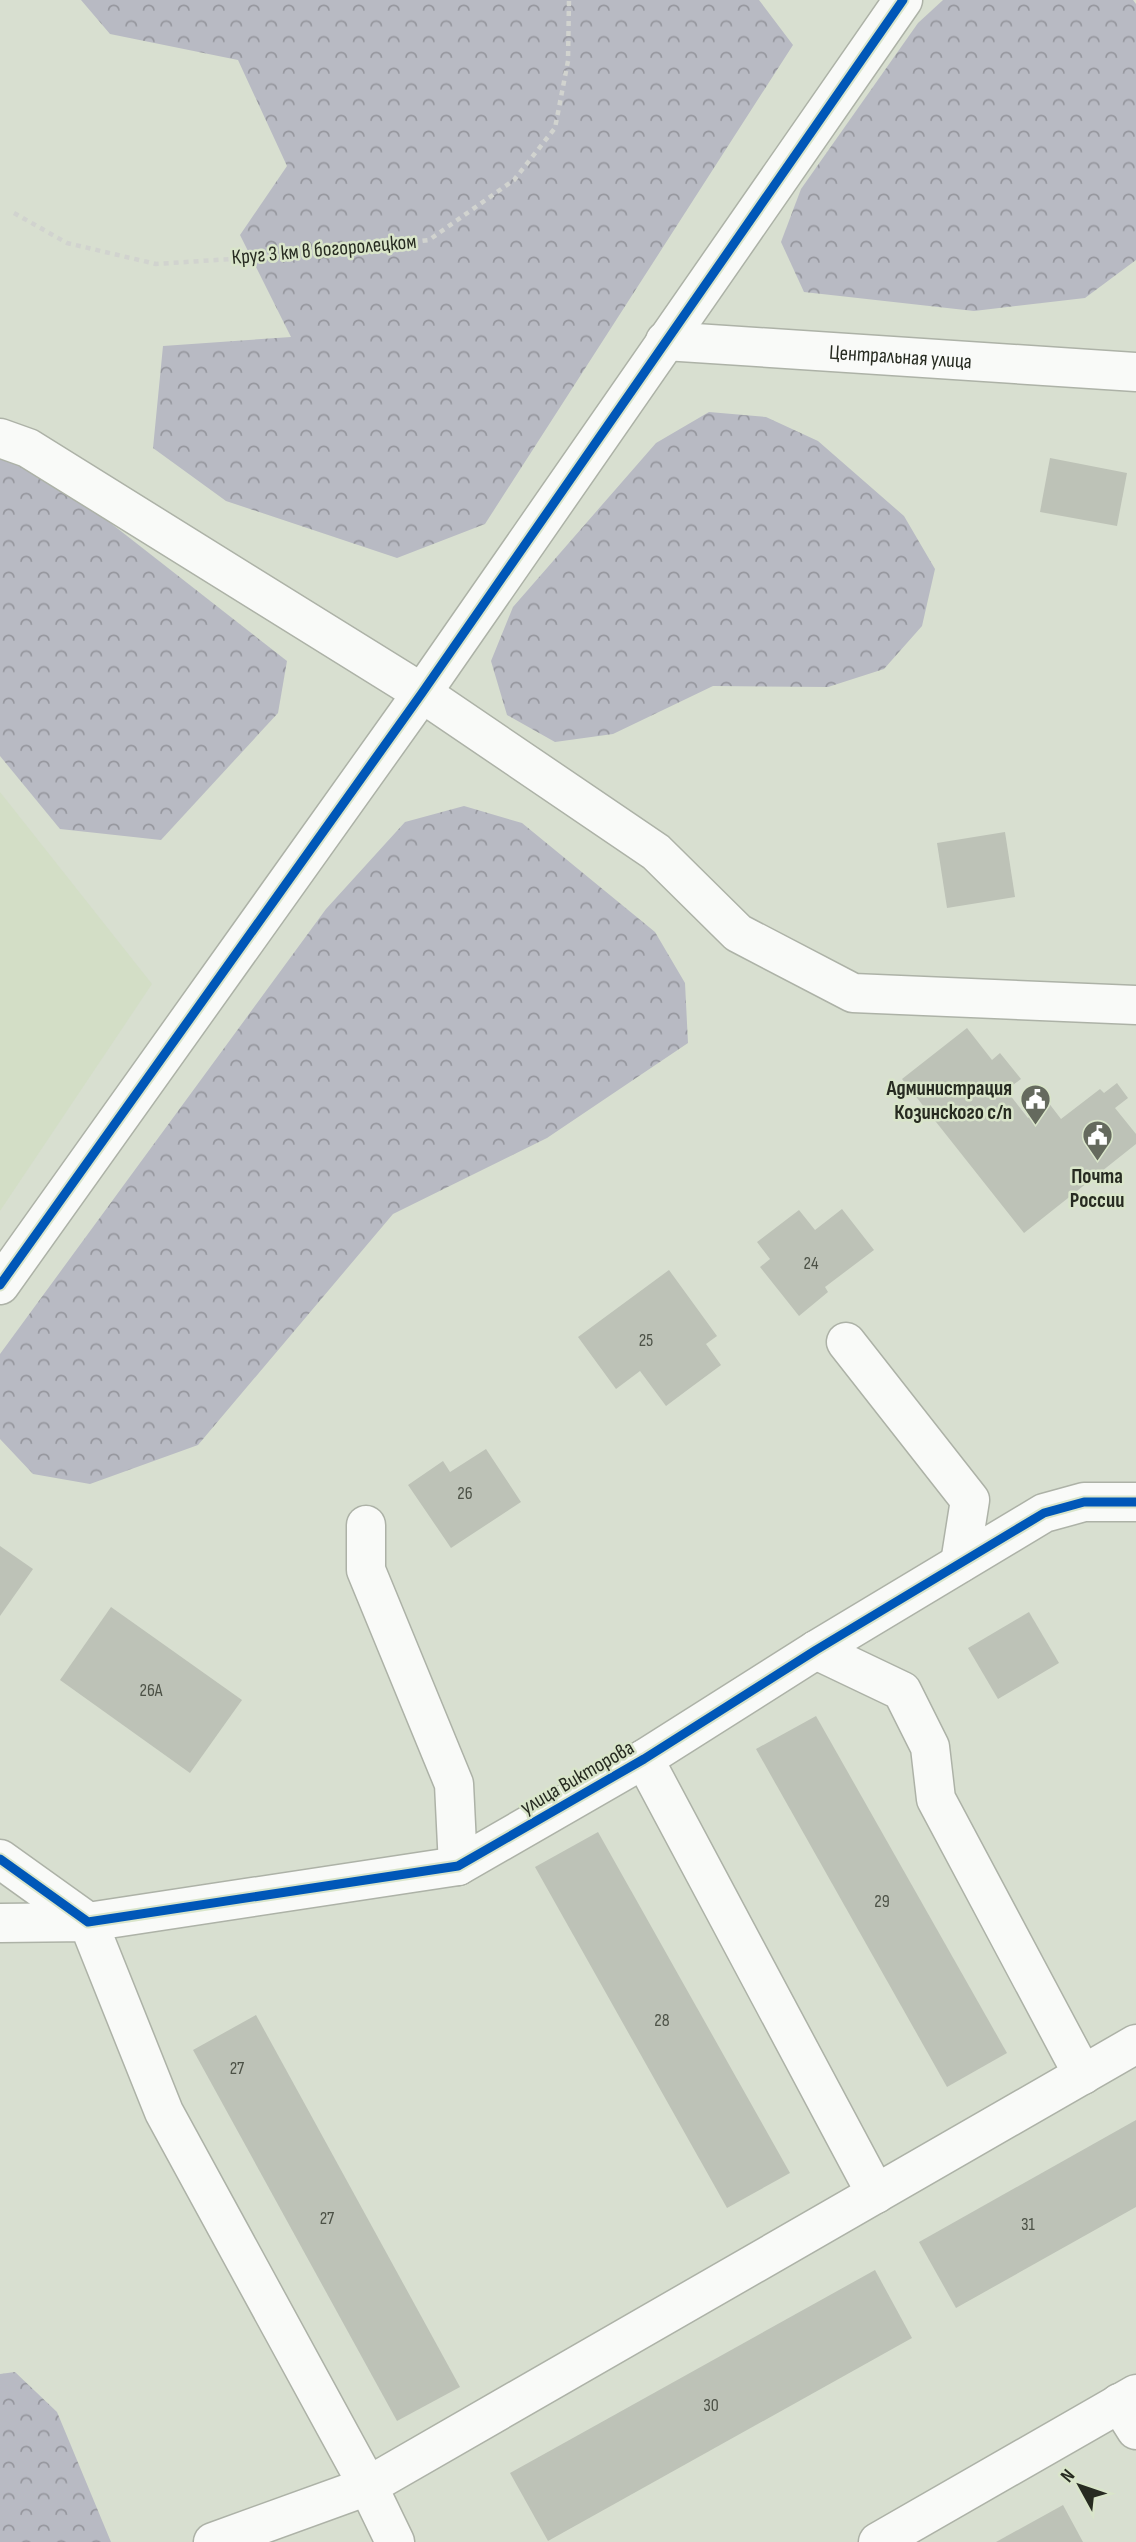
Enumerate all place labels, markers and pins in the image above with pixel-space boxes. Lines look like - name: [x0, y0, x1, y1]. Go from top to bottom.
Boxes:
- place label: Администрация Козинского с/п: [885, 1076, 1012, 1125]
- public building icon: Администрация Козинского с/п: [1018, 1083, 1052, 1127]
- public building icon: Почта России: [1080, 1119, 1114, 1163]
- place label: Почта России: [1070, 1164, 1124, 1213]

